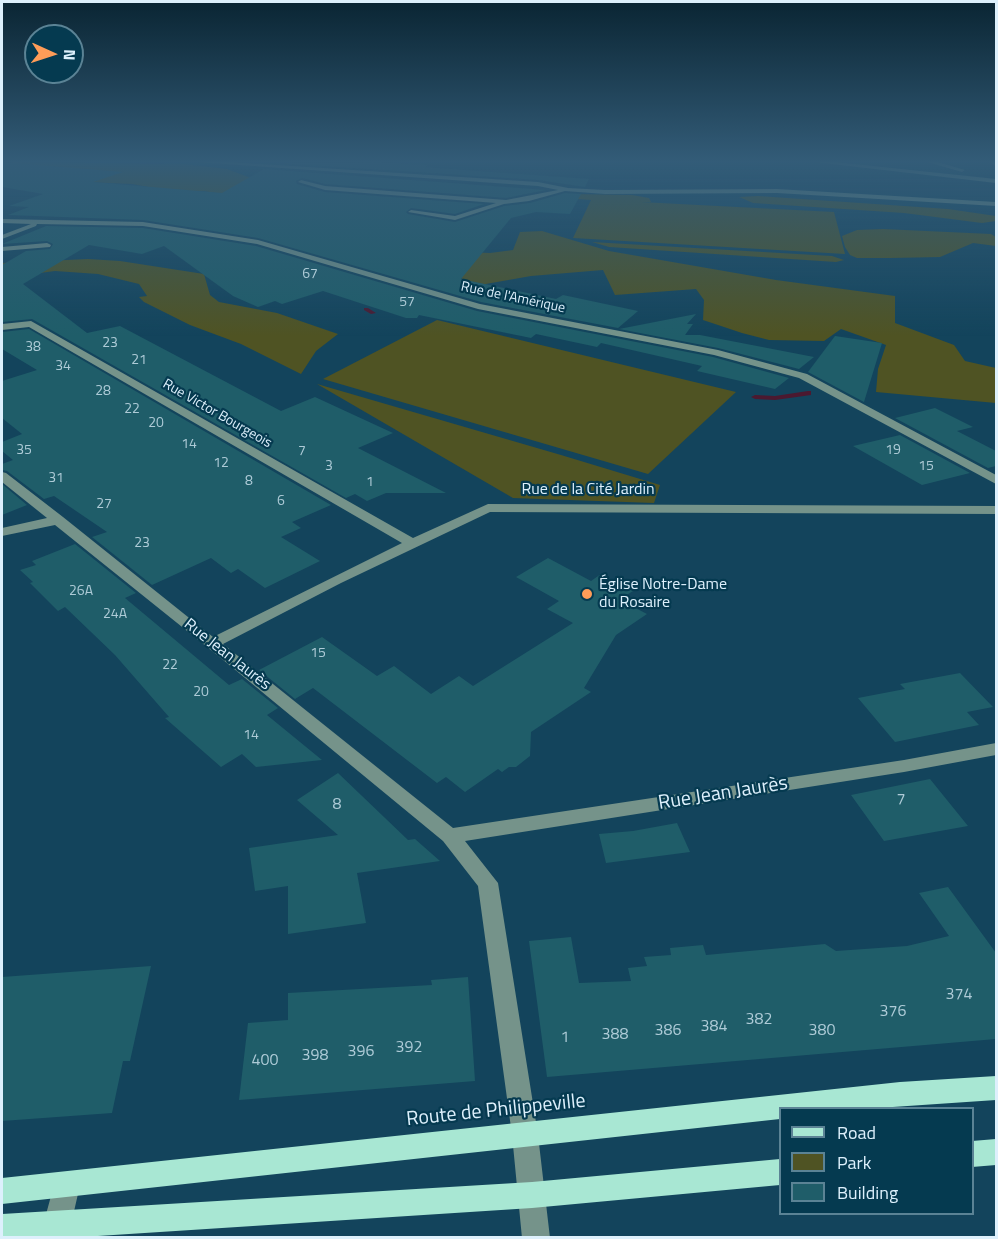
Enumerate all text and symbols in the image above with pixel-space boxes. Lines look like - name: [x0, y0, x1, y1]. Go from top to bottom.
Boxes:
- north arrow: [24, 24, 84, 84]
- text: N: [58, 49, 82, 61]
- house number: 67: [302, 267, 318, 283]
- street label: Rue de l'Amérique: [459, 279, 567, 317]
- house number: 57: [399, 295, 415, 311]
- house number: 23: [102, 336, 118, 352]
- house number: 38: [25, 340, 41, 356]
- house number: 21: [131, 353, 147, 369]
- house number: 34: [55, 359, 71, 375]
- street label: Rue Victor Bourgeois: [159, 376, 275, 452]
- house number: 28: [95, 384, 111, 400]
- house number: 22: [124, 402, 140, 418]
- house number: 20: [148, 416, 164, 432]
- house number: 14: [181, 437, 197, 453]
- house number: 35: [16, 443, 32, 459]
- house number: 19: [885, 443, 901, 459]
- house number: 7: [298, 444, 306, 460]
- house number: 12: [213, 456, 229, 472]
- house number: 3: [325, 459, 333, 475]
- house number: 15: [918, 459, 934, 475]
- house number: 31: [48, 471, 64, 487]
- house number: 8: [245, 474, 253, 490]
- house number: 1: [366, 475, 374, 491]
- street label: Rue de la Cité Jardin: [521, 480, 655, 500]
- house number: 6: [277, 494, 285, 510]
- house number: 27: [96, 497, 112, 513]
- house number: 23: [134, 536, 150, 552]
- place label: Église Notre-Dame du Rosaire: [599, 575, 727, 613]
- house number: 26A: [69, 584, 93, 600]
- marker: Église Notre-Dame du Rosaire: [580, 587, 594, 601]
- house number: 24A: [103, 607, 127, 623]
- street label: Rue Jean Jaurès: [180, 615, 274, 695]
- house number: 15: [310, 646, 326, 662]
- house number: 22: [162, 658, 178, 674]
- house number: 20: [193, 685, 209, 701]
- house number: 14: [243, 728, 259, 744]
- street label: Rue Jean Jaurès: [656, 772, 790, 816]
- house number: 7: [897, 790, 905, 810]
- house number: 8: [333, 795, 341, 815]
- house number: 374: [946, 985, 972, 1005]
- house number: 376: [880, 1002, 906, 1022]
- house number: 382: [746, 1010, 772, 1030]
- house number: 384: [701, 1017, 727, 1037]
- house number: 386: [655, 1021, 681, 1041]
- house number: 380: [809, 1021, 835, 1041]
- house number: 388: [602, 1025, 628, 1045]
- house number: 1: [561, 1028, 569, 1048]
- house number: 392: [396, 1038, 422, 1058]
- house number: 396: [348, 1042, 374, 1062]
- house number: 398: [302, 1046, 328, 1066]
- house number: 400: [252, 1051, 278, 1071]
- street label: Route de Philippeville: [405, 1090, 587, 1132]
- legend: [779, 1107, 974, 1215]
- text: Road: [837, 1119, 876, 1146]
- text: Park: [837, 1149, 871, 1176]
- text: Building: [837, 1179, 898, 1206]

